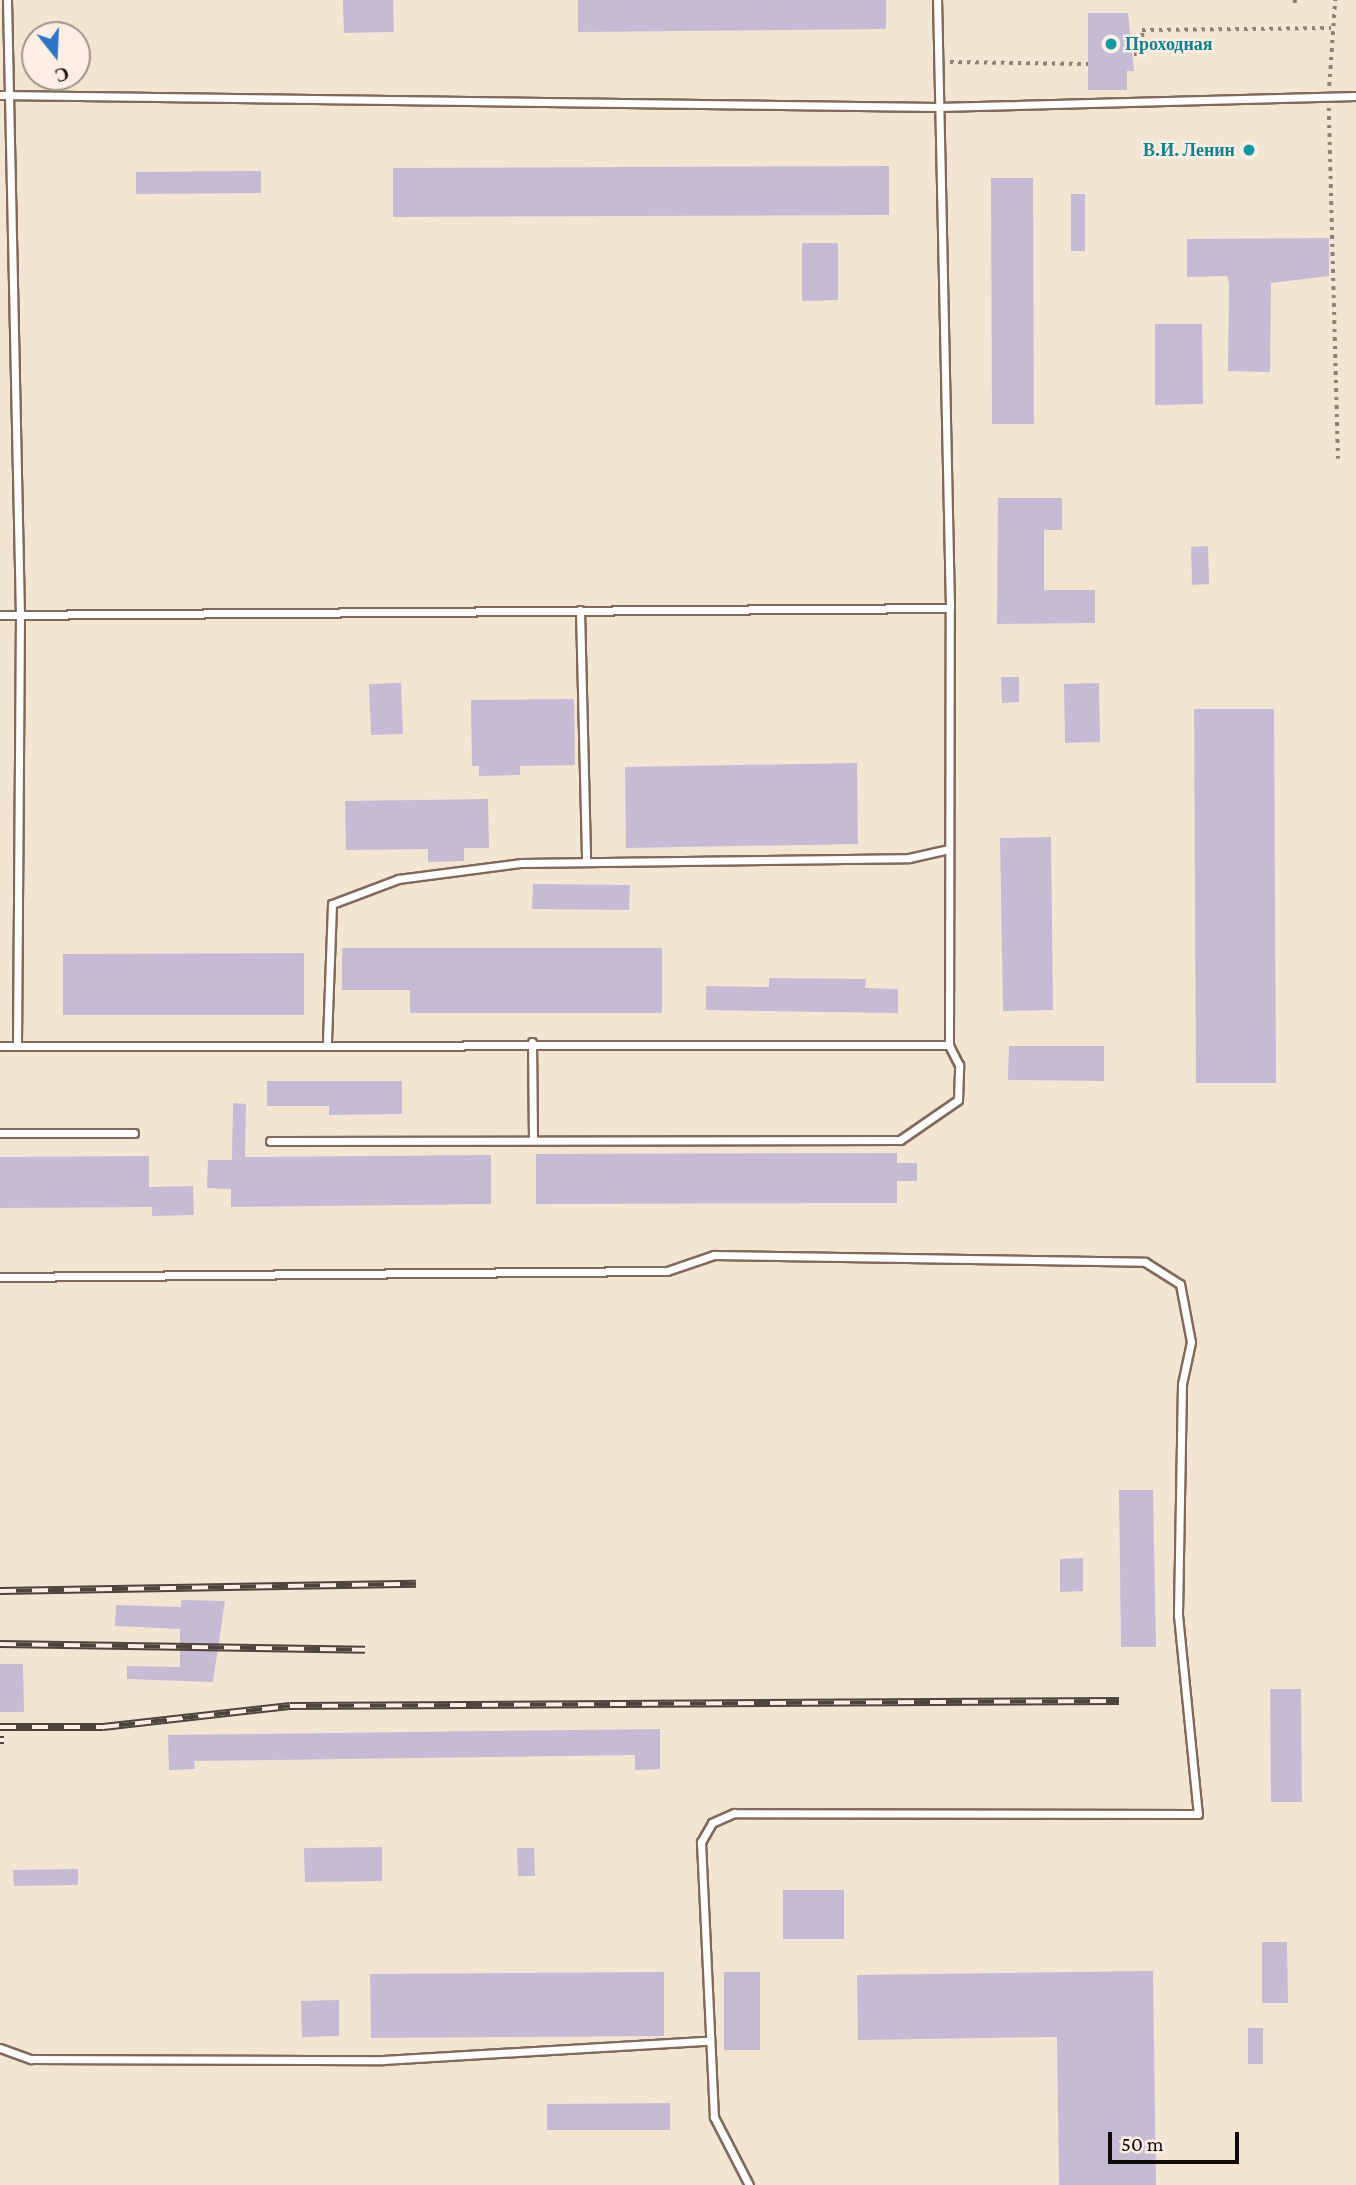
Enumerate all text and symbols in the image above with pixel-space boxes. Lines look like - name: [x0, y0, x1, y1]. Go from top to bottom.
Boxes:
- north arrow: [21, 21, 91, 91]
- place label: Проходная: [1125, 33, 1213, 55]
- marker: Проходная: [1103, 36, 1119, 52]
- text: С: [52, 62, 72, 87]
- place label: В.И. Ленин: [1143, 139, 1235, 161]
- marker: В.И. Ленин: [1241, 142, 1257, 158]
- scale bar: [1111, 2118, 1242, 2162]
- text: 50 m: [1121, 2132, 1164, 2156]

